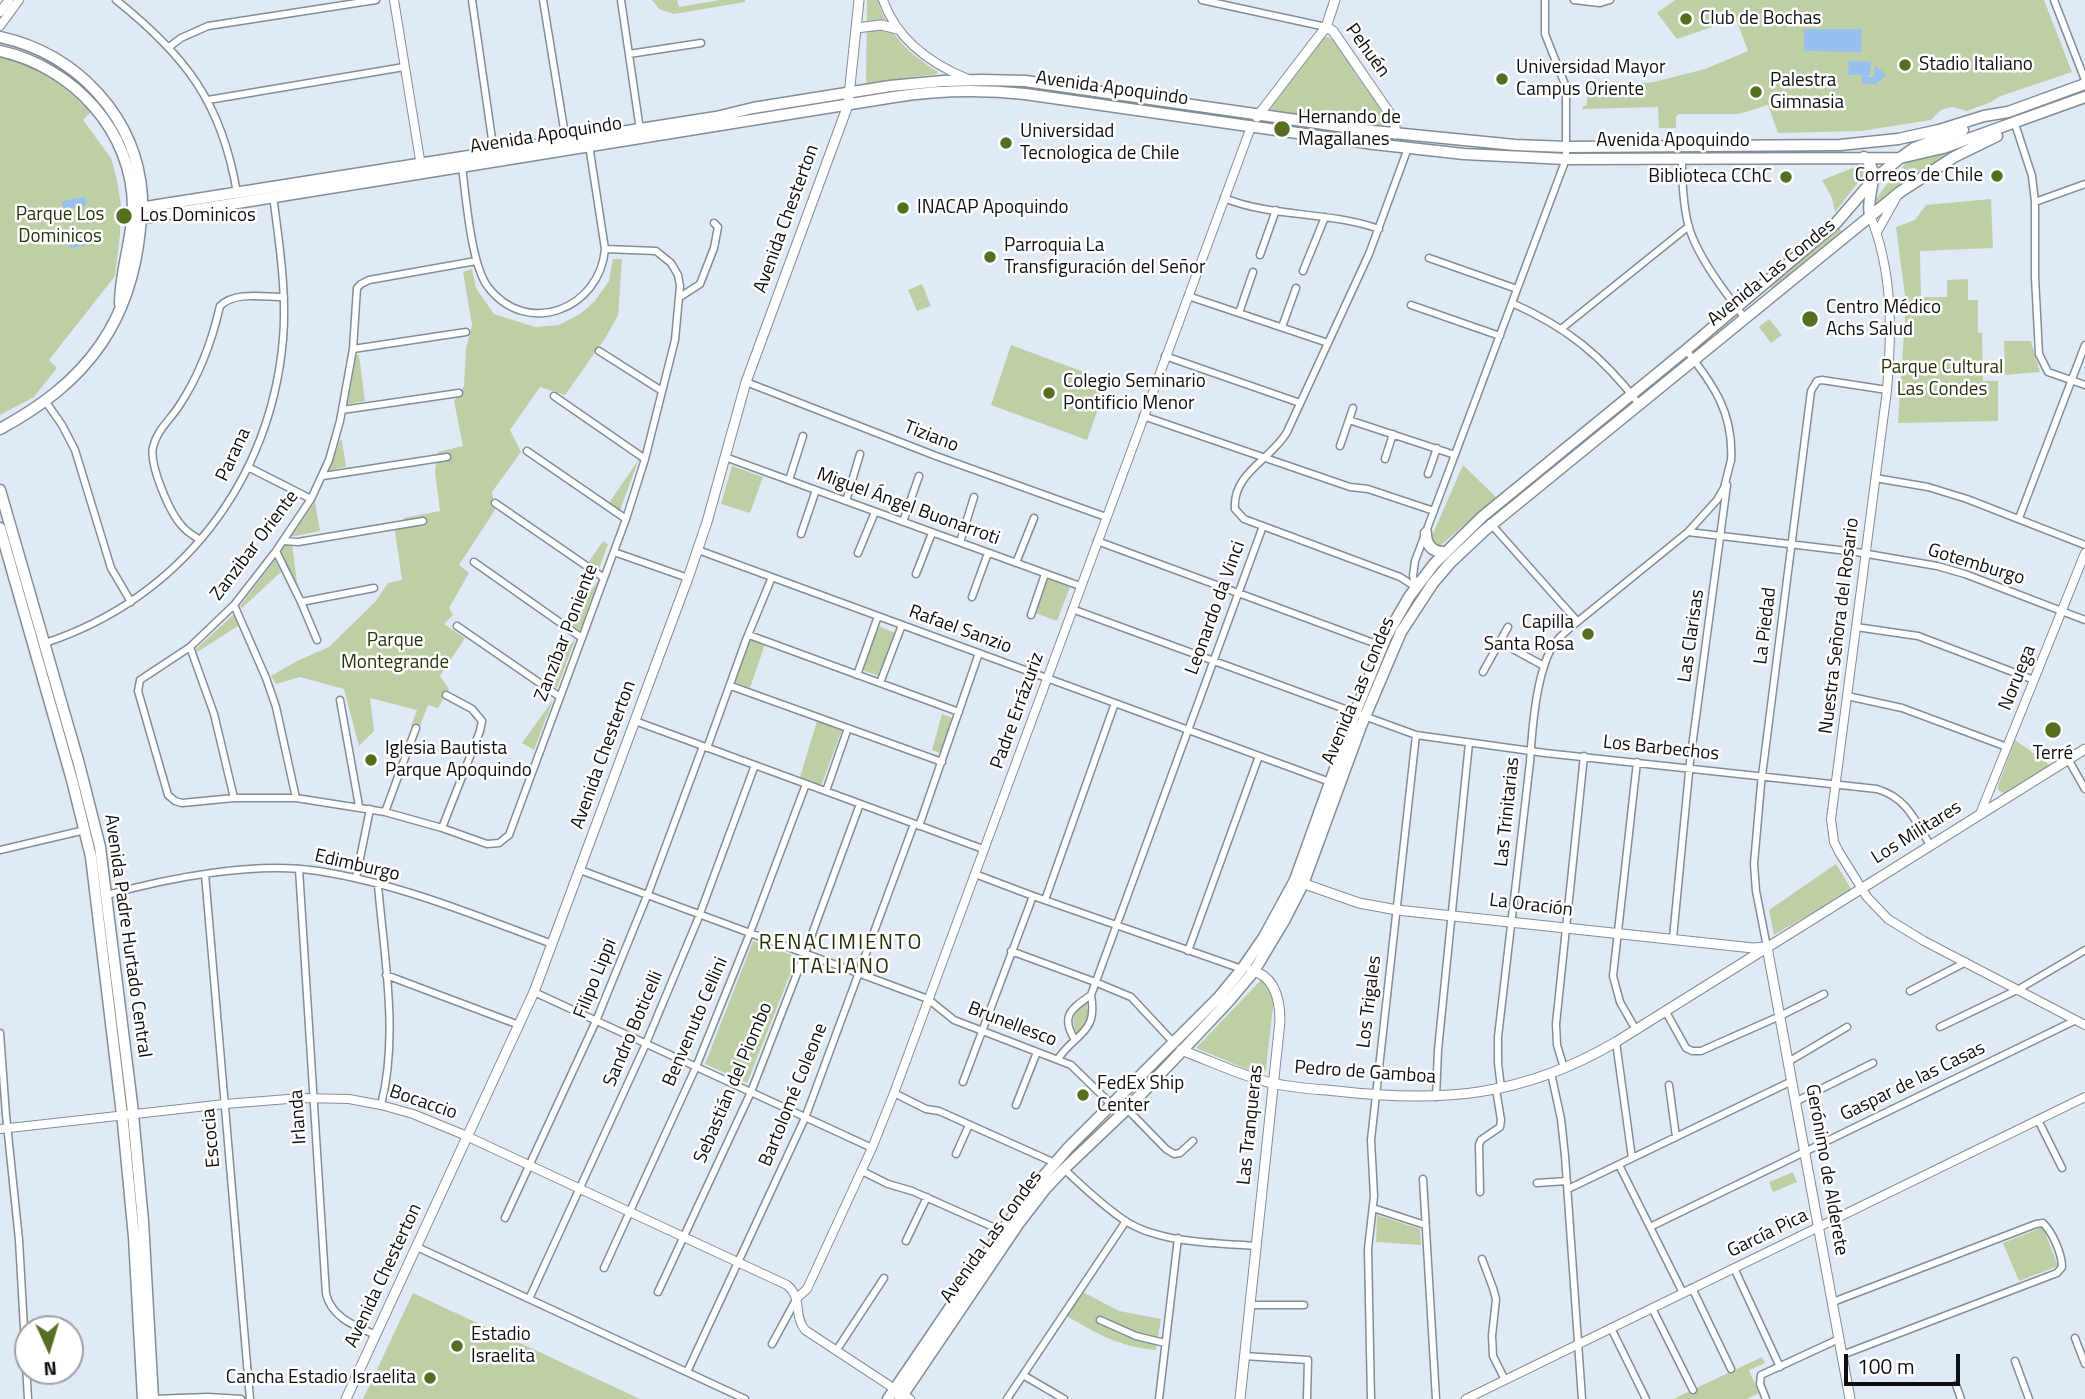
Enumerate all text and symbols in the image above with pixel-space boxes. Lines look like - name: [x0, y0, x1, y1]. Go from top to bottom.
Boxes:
- place label: Club de Bochas: [1700, 8, 1821, 30]
- marker: Club de Bochas: [1678, 11, 1694, 27]
- street label: Pehuén: [1340, 20, 1394, 82]
- place label: Stadio Italiano: [1919, 54, 2033, 76]
- place label: Universidad Mayor Campus Oriente: [1516, 57, 1666, 101]
- marker: Stadio Italiano: [1897, 57, 1913, 73]
- street label: Avenida Apoquindo: [1034, 67, 1190, 111]
- place label: Palestra Gimnasia: [1770, 70, 1844, 114]
- marker: Universidad Mayor Campus Oriente: [1494, 71, 1510, 87]
- marker: Palestra Gimnasia: [1748, 84, 1764, 100]
- place label: Hernando de Magallanes: [1298, 107, 1401, 151]
- street label: Avenida Apoquindo: [468, 113, 624, 159]
- marker: Hernando de Magallanes: [1272, 119, 1292, 139]
- place label: Universidad Tecnologica de Chile: [1020, 121, 1179, 165]
- street label: Avenida Apoquindo: [1596, 130, 1750, 152]
- marker: Universidad Tecnologica de Chile: [998, 135, 1014, 151]
- street label: Avenida Chesterton: [750, 142, 824, 296]
- place label: Correos de Chile: [1855, 165, 1983, 187]
- place label: Biblioteca CChC: [1648, 166, 1772, 188]
- marker: Correos de Chile: [1989, 168, 2005, 184]
- marker: Biblioteca CChC: [1778, 169, 1794, 185]
- place label: INACAP Apoquindo: [917, 197, 1069, 219]
- marker: INACAP Apoquindo: [895, 200, 911, 216]
- park label: Parque Los Dominicos: [16, 204, 104, 248]
- place label: Los Dominicos: [140, 205, 256, 227]
- marker: Los Dominicos: [114, 206, 134, 226]
- street label: Avenida Las Condes: [1703, 214, 1841, 332]
- place label: Parroquia La Transfiguración del Señor: [1004, 235, 1206, 279]
- marker: Parroquia La Transfiguración del Señor: [982, 249, 998, 265]
- place label: Centro Médico Achs Salud: [1826, 297, 1941, 341]
- marker: Centro Médico Achs Salud: [1800, 309, 1820, 329]
- park label: Parque Cultural Las Condes: [1881, 357, 2003, 401]
- place label: Colegio Seminario Pontificio Menor: [1063, 371, 1206, 415]
- marker: Colegio Seminario Pontificio Menor: [1041, 385, 1057, 401]
- street label: Tiziano: [900, 416, 962, 458]
- street label: Parana: [212, 425, 256, 485]
- street label: Miguel Ángel Buonarroti: [813, 463, 1003, 551]
- street label: Zanzibar Oriente: [206, 486, 304, 606]
- street label: Nuestra Señora del Rosario: [1815, 517, 1865, 735]
- street label: Leonardo da Vinci: [1181, 538, 1251, 678]
- street label: Gotemburgo: [1925, 539, 2027, 591]
- street label: Zanzíbar Poniente: [530, 561, 604, 705]
- street label: La Piedad: [1750, 586, 1782, 666]
- street label: Las Clarisas: [1674, 588, 1710, 684]
- street label: Rafael Sanzio: [905, 601, 1015, 659]
- place label: Capilla Santa Rosa: [1484, 612, 1574, 656]
- street label: Avenida Las Condes: [1318, 614, 1400, 768]
- marker: Capilla Santa Rosa: [1580, 626, 1596, 642]
- park label: Parque Montegrande: [341, 630, 449, 674]
- street label: Noruega: [1995, 642, 2041, 714]
- street label: Padre Errázuriz: [986, 650, 1050, 772]
- street label: Avenida Chesterton: [567, 678, 641, 832]
- marker: Terré: [2043, 720, 2063, 740]
- street label: Los Barbechos: [1602, 732, 1720, 766]
- place label: Iglesia Bautista Parque Apoquindo: [385, 738, 532, 782]
- place label: Terré: [2033, 743, 2073, 765]
- marker: Iglesia Bautista Parque Apoquindo: [363, 752, 379, 768]
- street label: Las Trinitarias: [1491, 756, 1525, 868]
- street label: Los Militares: [1868, 796, 1966, 870]
- street label: Avenida Padre Hurtado Central: [99, 813, 155, 1059]
- street label: Edimburgo: [312, 845, 402, 887]
- street label: La Oración: [1488, 890, 1574, 922]
- district label: RENACIMIENTO ITALIANO: [760, 931, 922, 981]
- street label: Filipo Lippi: [570, 936, 622, 1022]
- street label: Benvenuto Cellini: [659, 954, 733, 1090]
- street label: Los Trigales: [1353, 954, 1387, 1050]
- street label: Sandro Boticelli: [599, 968, 669, 1090]
- street label: Brunellesco: [964, 998, 1060, 1052]
- street label: Sebastián del Piombo: [690, 999, 778, 1167]
- street label: Bartolomé Coleone: [755, 1020, 833, 1170]
- street label: Gaspar de las Casas: [1837, 1037, 1989, 1127]
- street label: Pedro de Gamboa: [1293, 1057, 1437, 1089]
- street label: Las Tranqueras: [1233, 1064, 1269, 1186]
- place label: FedEx Ship Center: [1097, 1073, 1184, 1117]
- street label: Bocaccio: [386, 1081, 460, 1125]
- street label: Gerónimo de Alderete: [1800, 1083, 1852, 1257]
- marker: FedEx Ship Center: [1075, 1087, 1091, 1103]
- street label: Irlanda: [286, 1089, 312, 1145]
- street label: Escocia: [198, 1107, 226, 1169]
- street label: Avenida Las Condes: [936, 1166, 1048, 1308]
- street label: Avenida Chesterton: [341, 1200, 427, 1352]
- street label: García Pica: [1724, 1205, 1812, 1263]
- north arrow: [14, 1315, 84, 1385]
- place label: Estadio Israelita: [471, 1324, 535, 1368]
- marker: Estadio Israelita: [449, 1338, 465, 1354]
- scale bar: [1847, 1340, 1962, 1384]
- text: 100 m: [1857, 1350, 1914, 1382]
- text: N: [43, 1355, 58, 1384]
- place label: Cancha Estadio Israelita: [226, 1367, 416, 1389]
- marker: Cancha Estadio Israelita: [422, 1370, 438, 1386]

